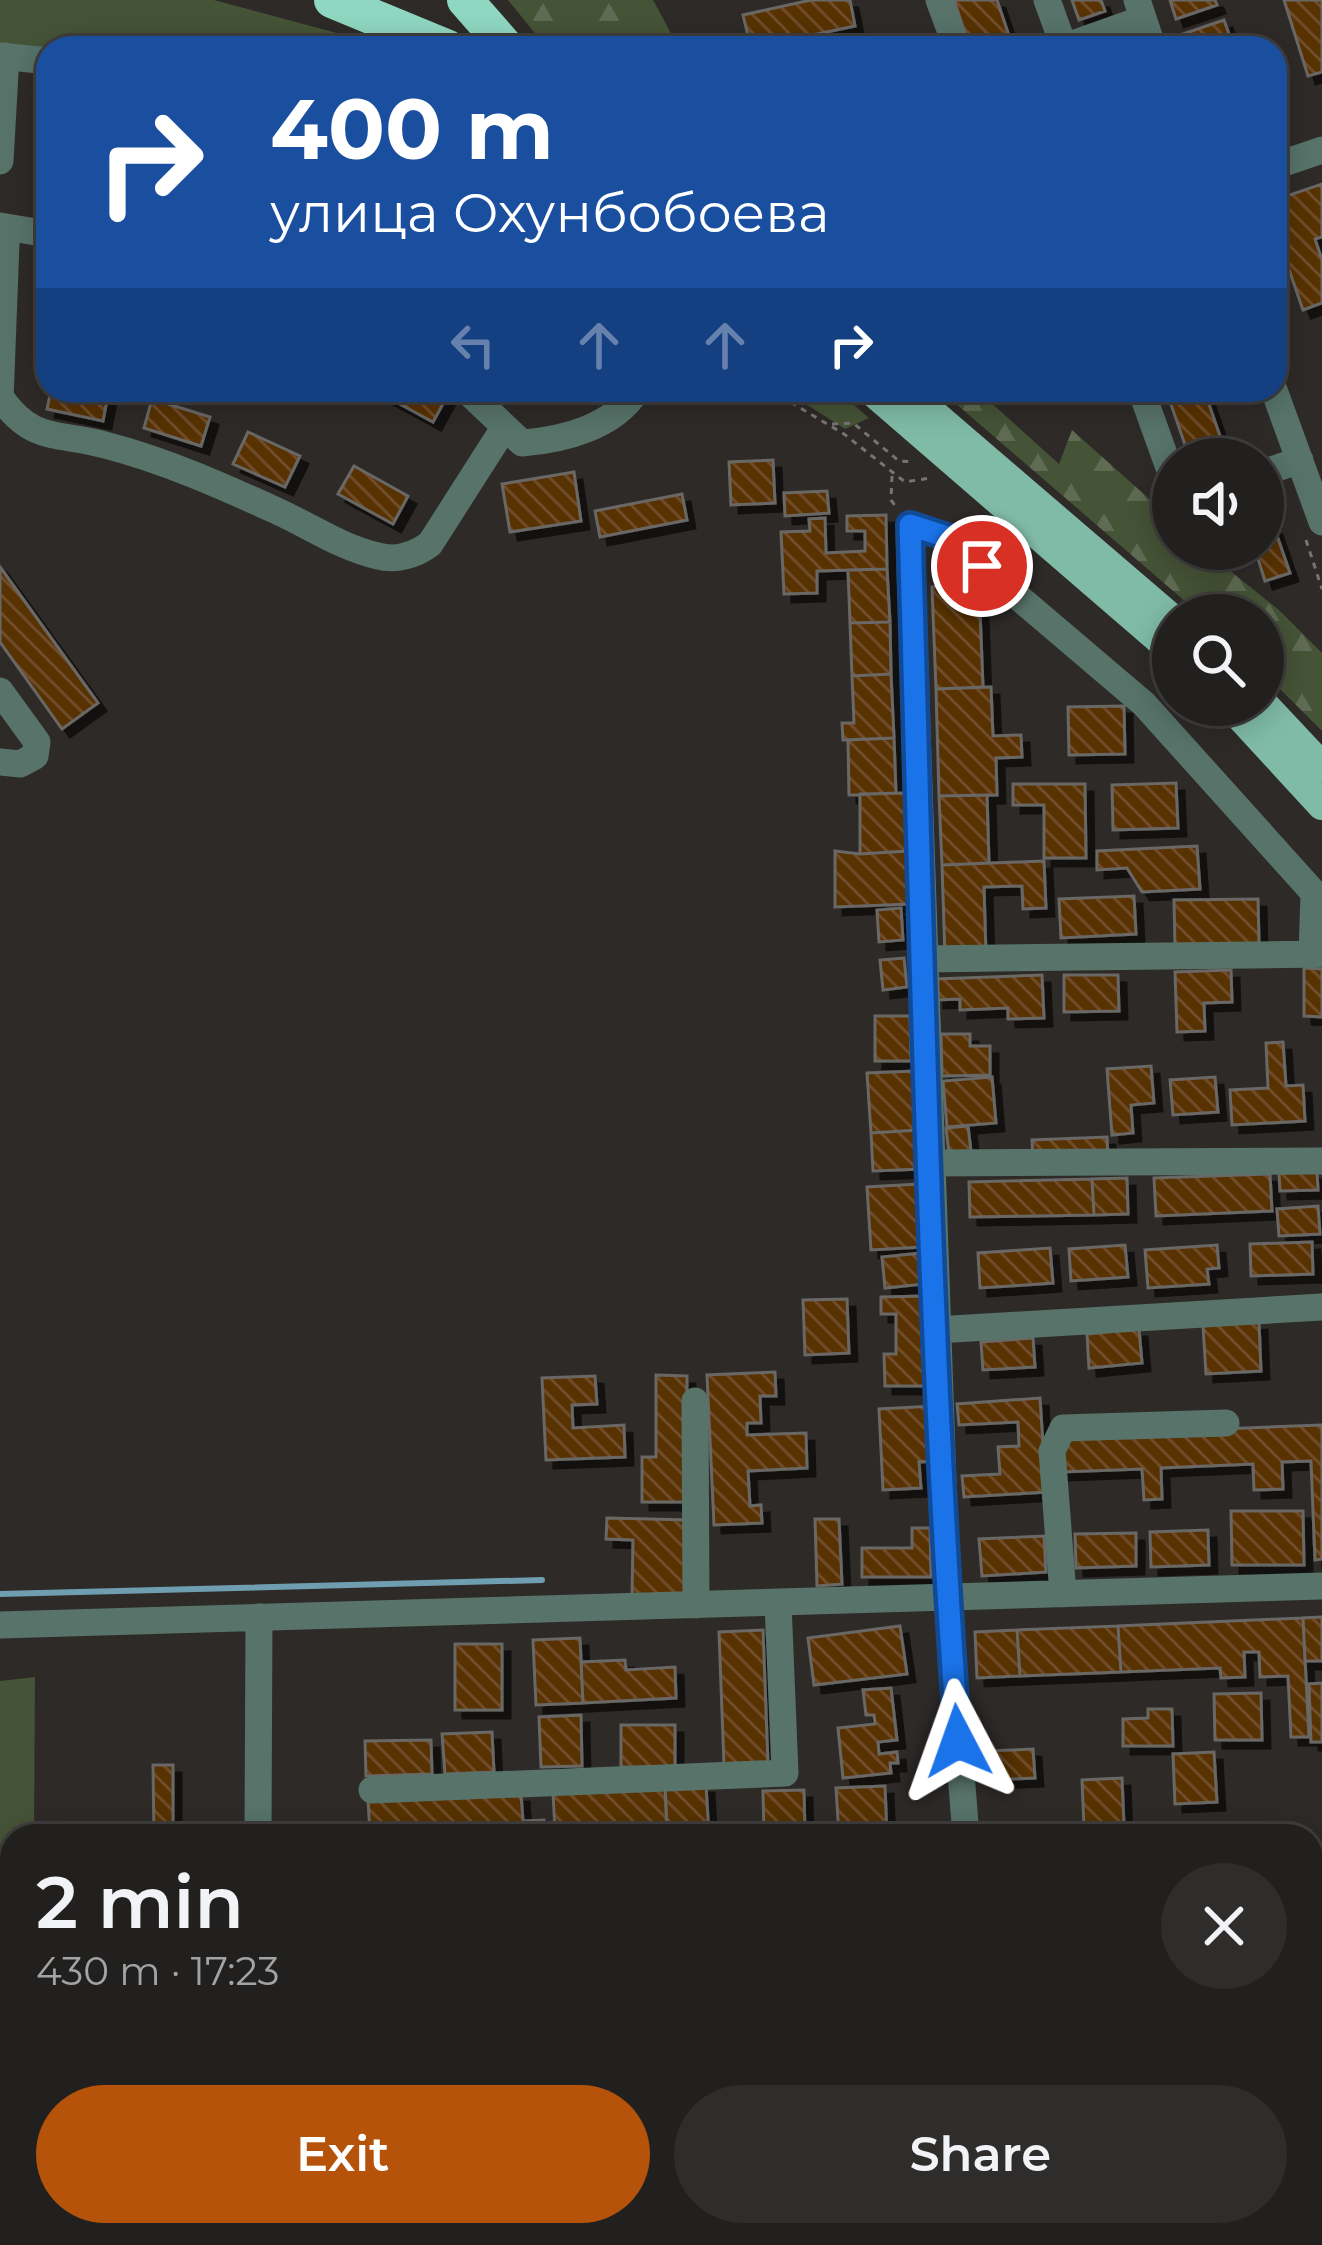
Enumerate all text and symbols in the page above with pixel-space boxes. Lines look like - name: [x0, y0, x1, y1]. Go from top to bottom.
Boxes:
- text: 400 m: [270, 78, 554, 180]
- icon: right: [72, 84, 228, 240]
- text: улица Охунбобоева: [270, 180, 829, 246]
- icon: left: [440, 312, 506, 378]
- icon: ahead: [566, 312, 632, 378]
- icon: ahead: [692, 312, 758, 378]
- icon: right: [818, 312, 884, 378]
- map controls: [1152, 438, 1284, 726]
- button: sound: [1152, 438, 1284, 570]
- pin: [931, 515, 1033, 617]
- icon: arrive: [949, 533, 1015, 599]
- button: search: [1152, 594, 1284, 726]
- position arrow: [895, 1678, 1021, 1804]
- text: 2 min: [36, 1858, 244, 1946]
- button: close: [1161, 1863, 1287, 1989]
- text: 430 m · 17:23: [36, 1947, 280, 1995]
- button: Exit: [36, 2085, 650, 2223]
- button: Share: [674, 2085, 1287, 2223]

